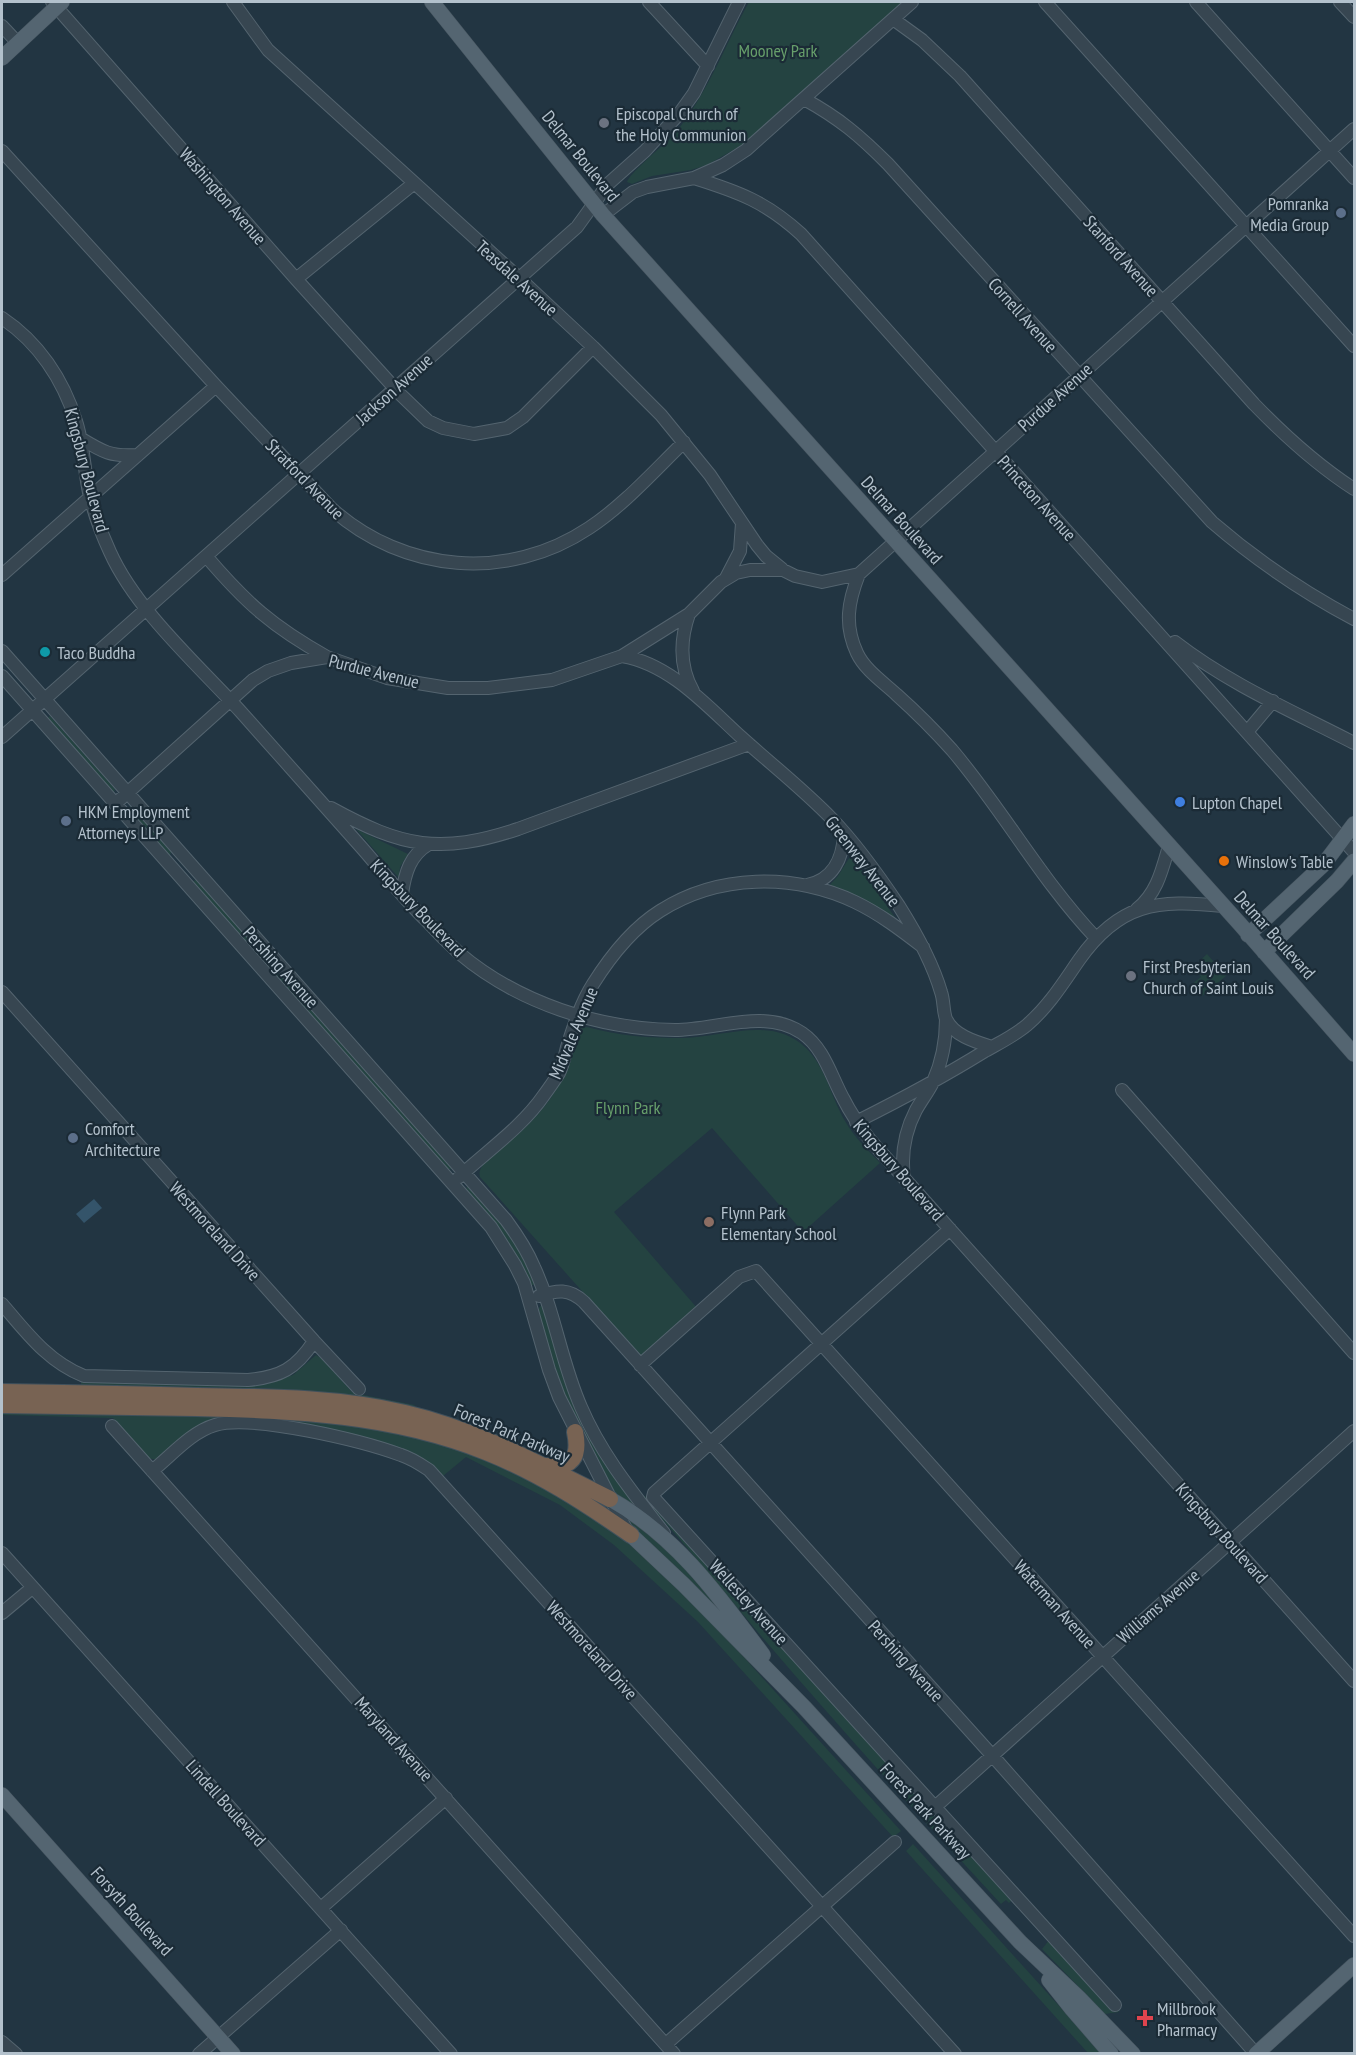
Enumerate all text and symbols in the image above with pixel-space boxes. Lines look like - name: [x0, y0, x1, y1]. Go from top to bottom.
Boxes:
- park label: Mooney Park: [739, 39, 817, 62]
- place label: Episcopal Church of the Holy Communion: [616, 102, 746, 146]
- street label: Delmar Boulevard: [537, 106, 625, 206]
- marker: Episcopal Church of the Holy Communion: [597, 116, 611, 130]
- street label: Washington Avenue: [174, 143, 272, 249]
- place label: Pomranka Media Group: [1250, 192, 1329, 236]
- marker: Pomranka Media Group: [1334, 206, 1348, 220]
- street label: Stanford Avenue: [1078, 211, 1164, 301]
- street label: Teasdale Avenue: [471, 235, 563, 321]
- street label: Cornell Avenue: [983, 273, 1063, 357]
- street label: Jackson Avenue: [350, 348, 437, 430]
- street label: Purdue Avenue: [1013, 358, 1097, 436]
- street label: Kingsbury Boulevard: [59, 405, 115, 535]
- street label: Stratford Avenue: [261, 434, 349, 524]
- street label: Princeton Avenue: [993, 450, 1081, 546]
- street label: Delmar Boulevard: [856, 471, 948, 569]
- place label: Taco Buddha: [57, 641, 135, 664]
- marker: Taco Buddha: [38, 645, 52, 659]
- street label: Purdue Avenue: [326, 649, 422, 693]
- place label: Lupton Chapel: [1192, 791, 1283, 814]
- marker: Lupton Chapel: [1173, 795, 1187, 809]
- place label: HKM Employment Attorneys LLP: [78, 800, 190, 844]
- street label: Greenway Avenue: [820, 811, 906, 911]
- marker: HKM Employment Attorneys LLP: [59, 814, 73, 828]
- place label: Winslow's Table: [1236, 850, 1333, 873]
- street label: Kingsbury Boulevard: [365, 854, 471, 962]
- marker: Winslow's Table: [1217, 854, 1231, 868]
- street label: Delmar Boulevard: [1229, 886, 1321, 984]
- street label: Pershing Avenue: [238, 921, 324, 1013]
- place label: First Presbyterian Church of Saint Louis: [1143, 955, 1274, 999]
- marker: First Presbyterian Church of Saint Louis: [1124, 969, 1138, 983]
- street label: Midvale Avenue: [543, 983, 603, 1083]
- park label: Flynn Park: [596, 1096, 660, 1119]
- street label: Kingsbury Boulevard: [849, 1114, 949, 1226]
- place label: Comfort Architecture: [85, 1117, 160, 1161]
- marker: Comfort Architecture: [66, 1131, 80, 1145]
- street label: Westmoreland Drive: [165, 1177, 265, 1285]
- place label: Flynn Park Elementary School: [721, 1201, 837, 1245]
- marker: Flynn Park Elementary School: [702, 1215, 716, 1229]
- street label: Forest Park Parkway: [450, 1398, 574, 1468]
- street label: Kingsbury Boulevard: [1171, 1478, 1273, 1588]
- street label: Wellesley Avenue: [705, 1554, 793, 1650]
- street label: Waterman Avenue: [1009, 1555, 1101, 1653]
- street label: Williams Avenue: [1112, 1564, 1204, 1648]
- street label: Westmoreland Drive: [542, 1596, 642, 1704]
- street label: Pershing Avenue: [863, 1615, 949, 1707]
- street label: Maryland Avenue: [350, 1692, 438, 1786]
- street label: Lindell Boulevard: [181, 1755, 271, 1851]
- street label: Forest Park Parkway: [875, 1758, 977, 1864]
- street label: Forsyth Boulevard: [86, 1862, 178, 1960]
- place label: Millbrook Pharmacy: [1157, 1997, 1217, 2041]
- marker: Millbrook Pharmacy: [1138, 2011, 1152, 2025]

